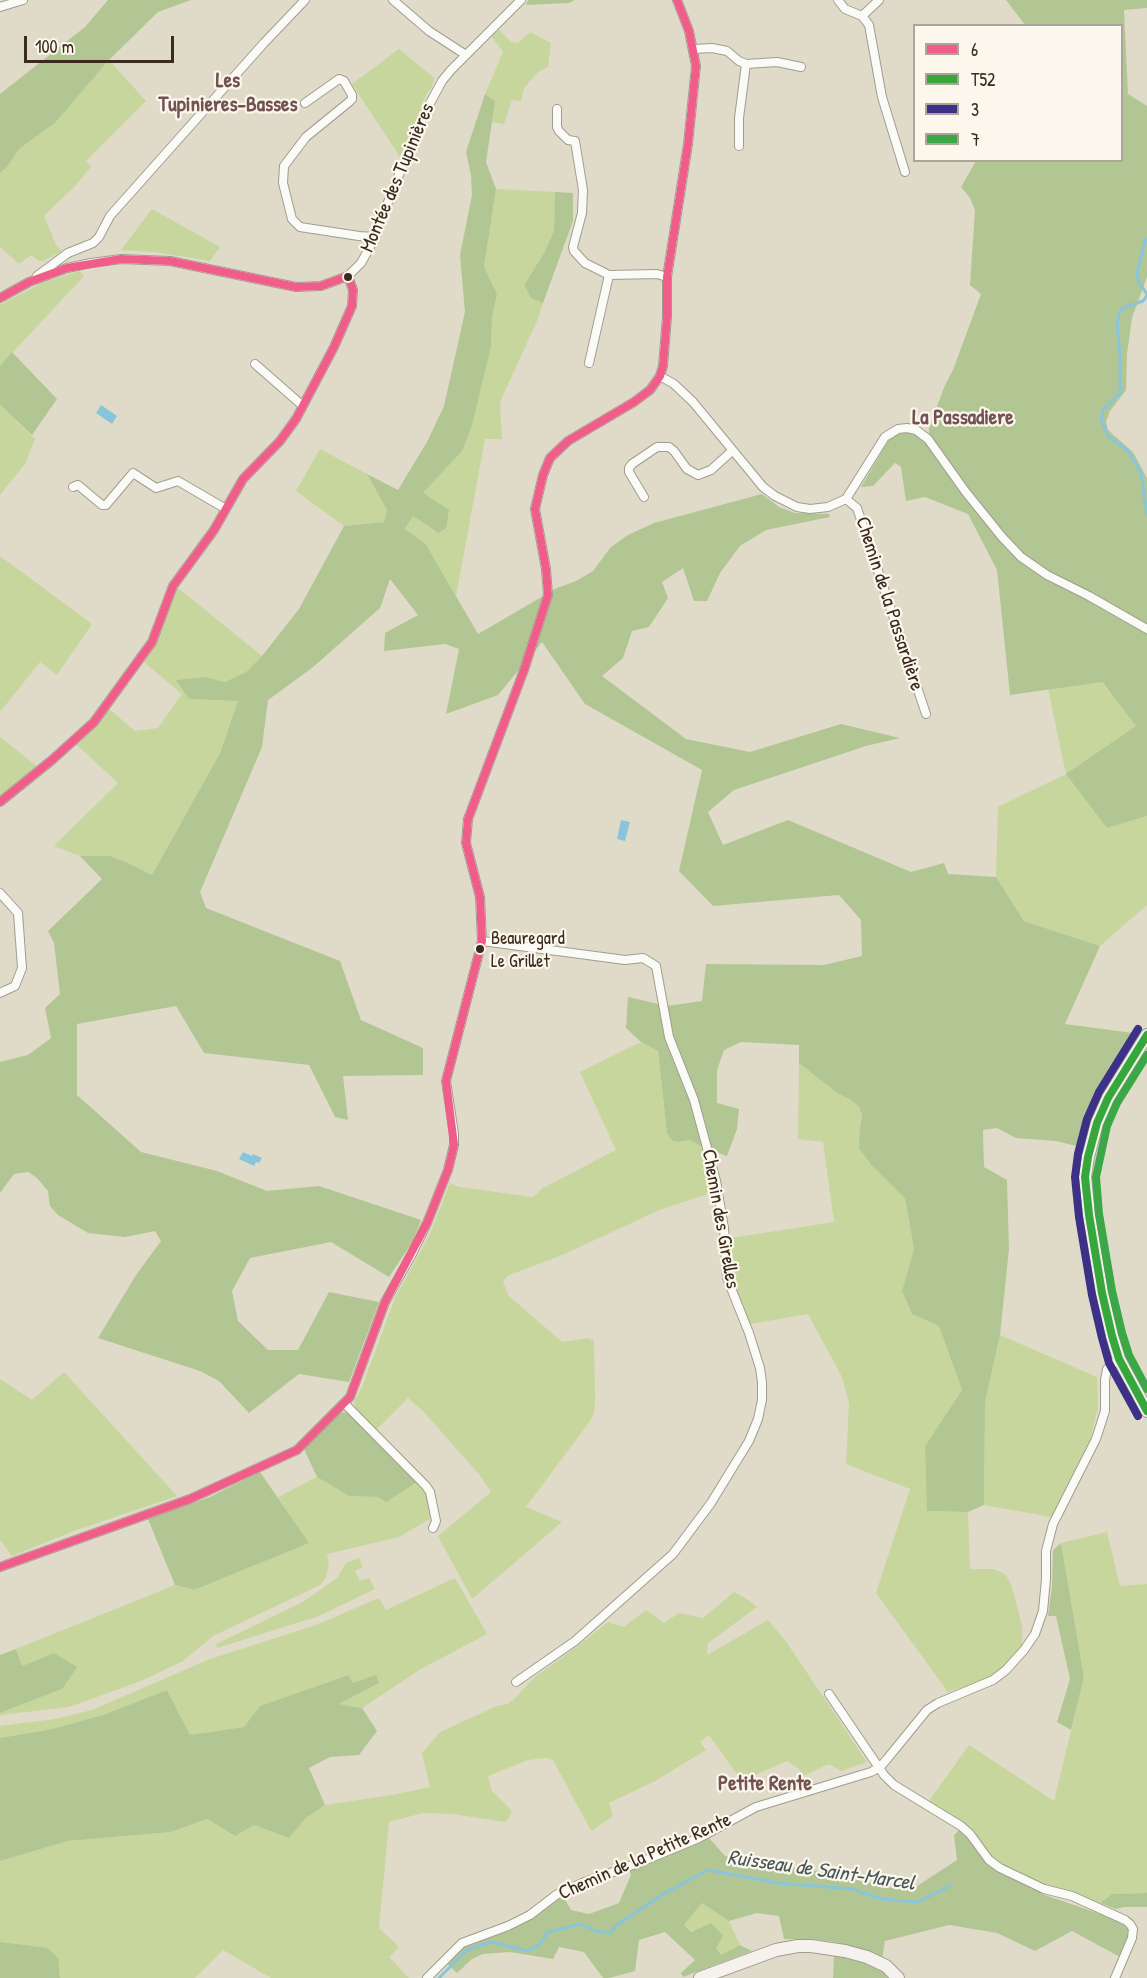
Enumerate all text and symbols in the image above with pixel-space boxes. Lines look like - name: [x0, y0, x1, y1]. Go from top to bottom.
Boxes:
- scale bar: [27, 24, 177, 62]
- legend: [913, 24, 1123, 162]
- text: 100 m: [35, 34, 74, 59]
- text: 6: [971, 37, 978, 62]
- text: T52: [971, 67, 995, 92]
- district label: Les Tupinieres-Basses: [159, 68, 297, 118]
- text: 3: [971, 97, 979, 122]
- street label: Montée des Tupinières: [356, 100, 440, 256]
- text: 7: [971, 127, 980, 152]
- unlabelled marker: [342, 271, 354, 283]
- district label: La Passadiere: [912, 405, 1014, 431]
- street label: Chemin de la Passardière: [850, 514, 928, 694]
- place label: Beauregard Le Grillet: [491, 928, 565, 970]
- marker: Beauregard Le Grillet: [474, 943, 486, 955]
- street label: Chemin des Girelles: [696, 1147, 744, 1291]
- district label: Petite Rente: [718, 1771, 812, 1797]
- street label: Chemin de la Petite Rente: [555, 1808, 735, 1906]
- water label: Ruisseau de Saint-Marcel: [726, 1845, 916, 1897]

